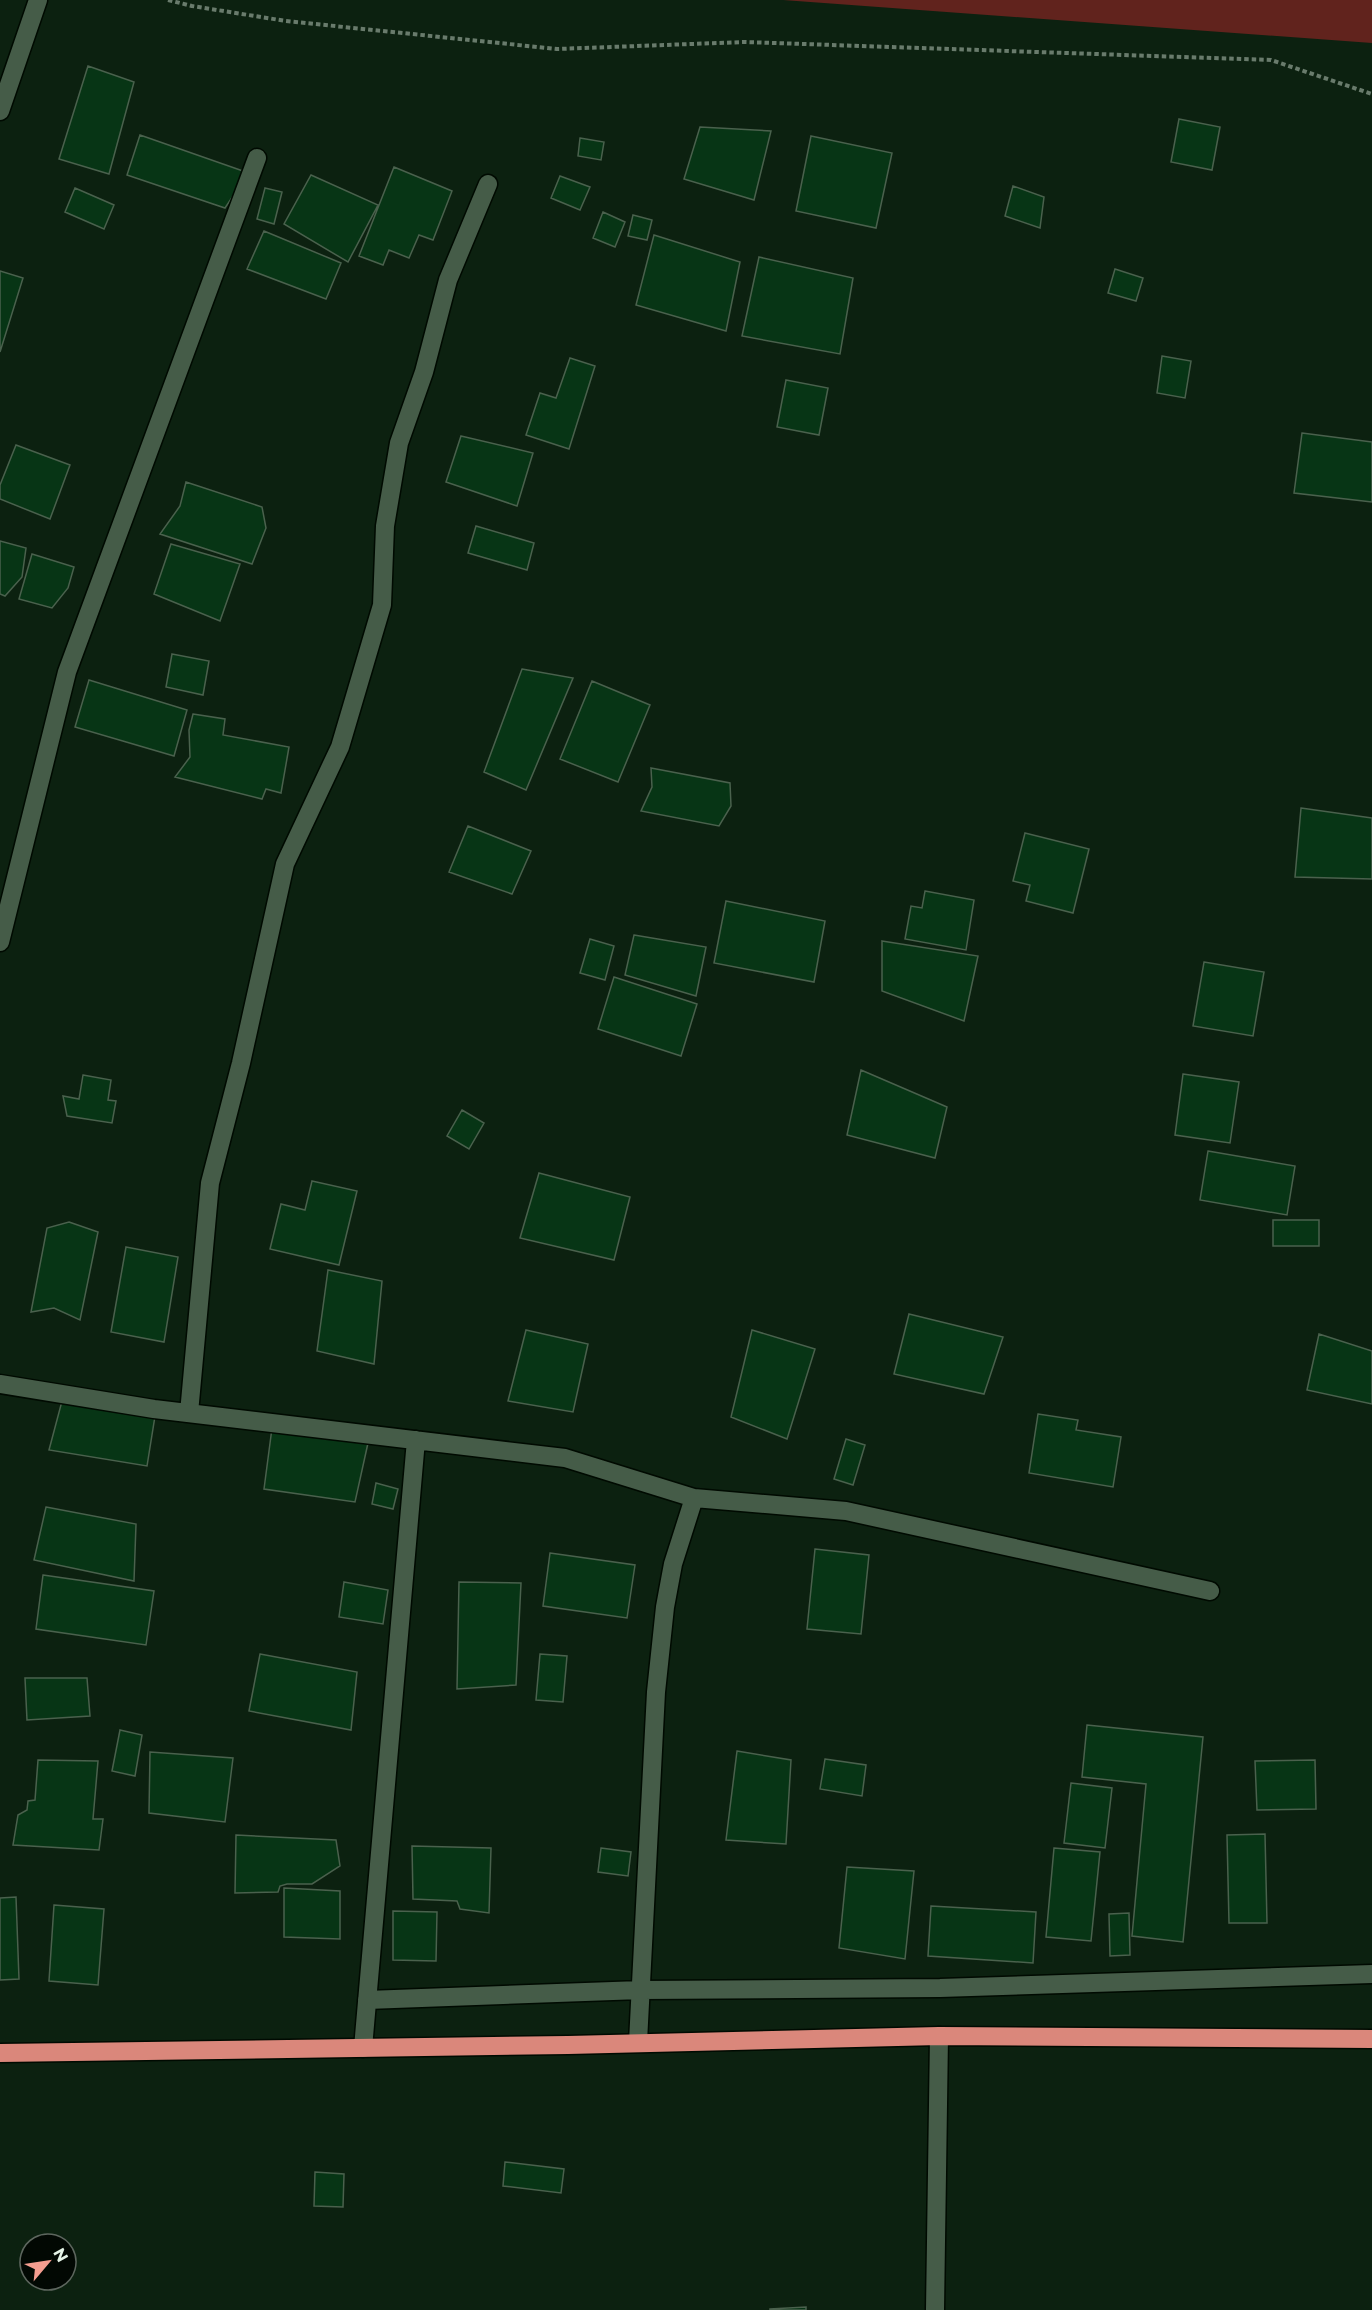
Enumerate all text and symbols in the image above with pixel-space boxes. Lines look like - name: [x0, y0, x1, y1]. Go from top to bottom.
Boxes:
- north arrow: [18, 2232, 78, 2292]
- text: N: [49, 2245, 72, 2265]

